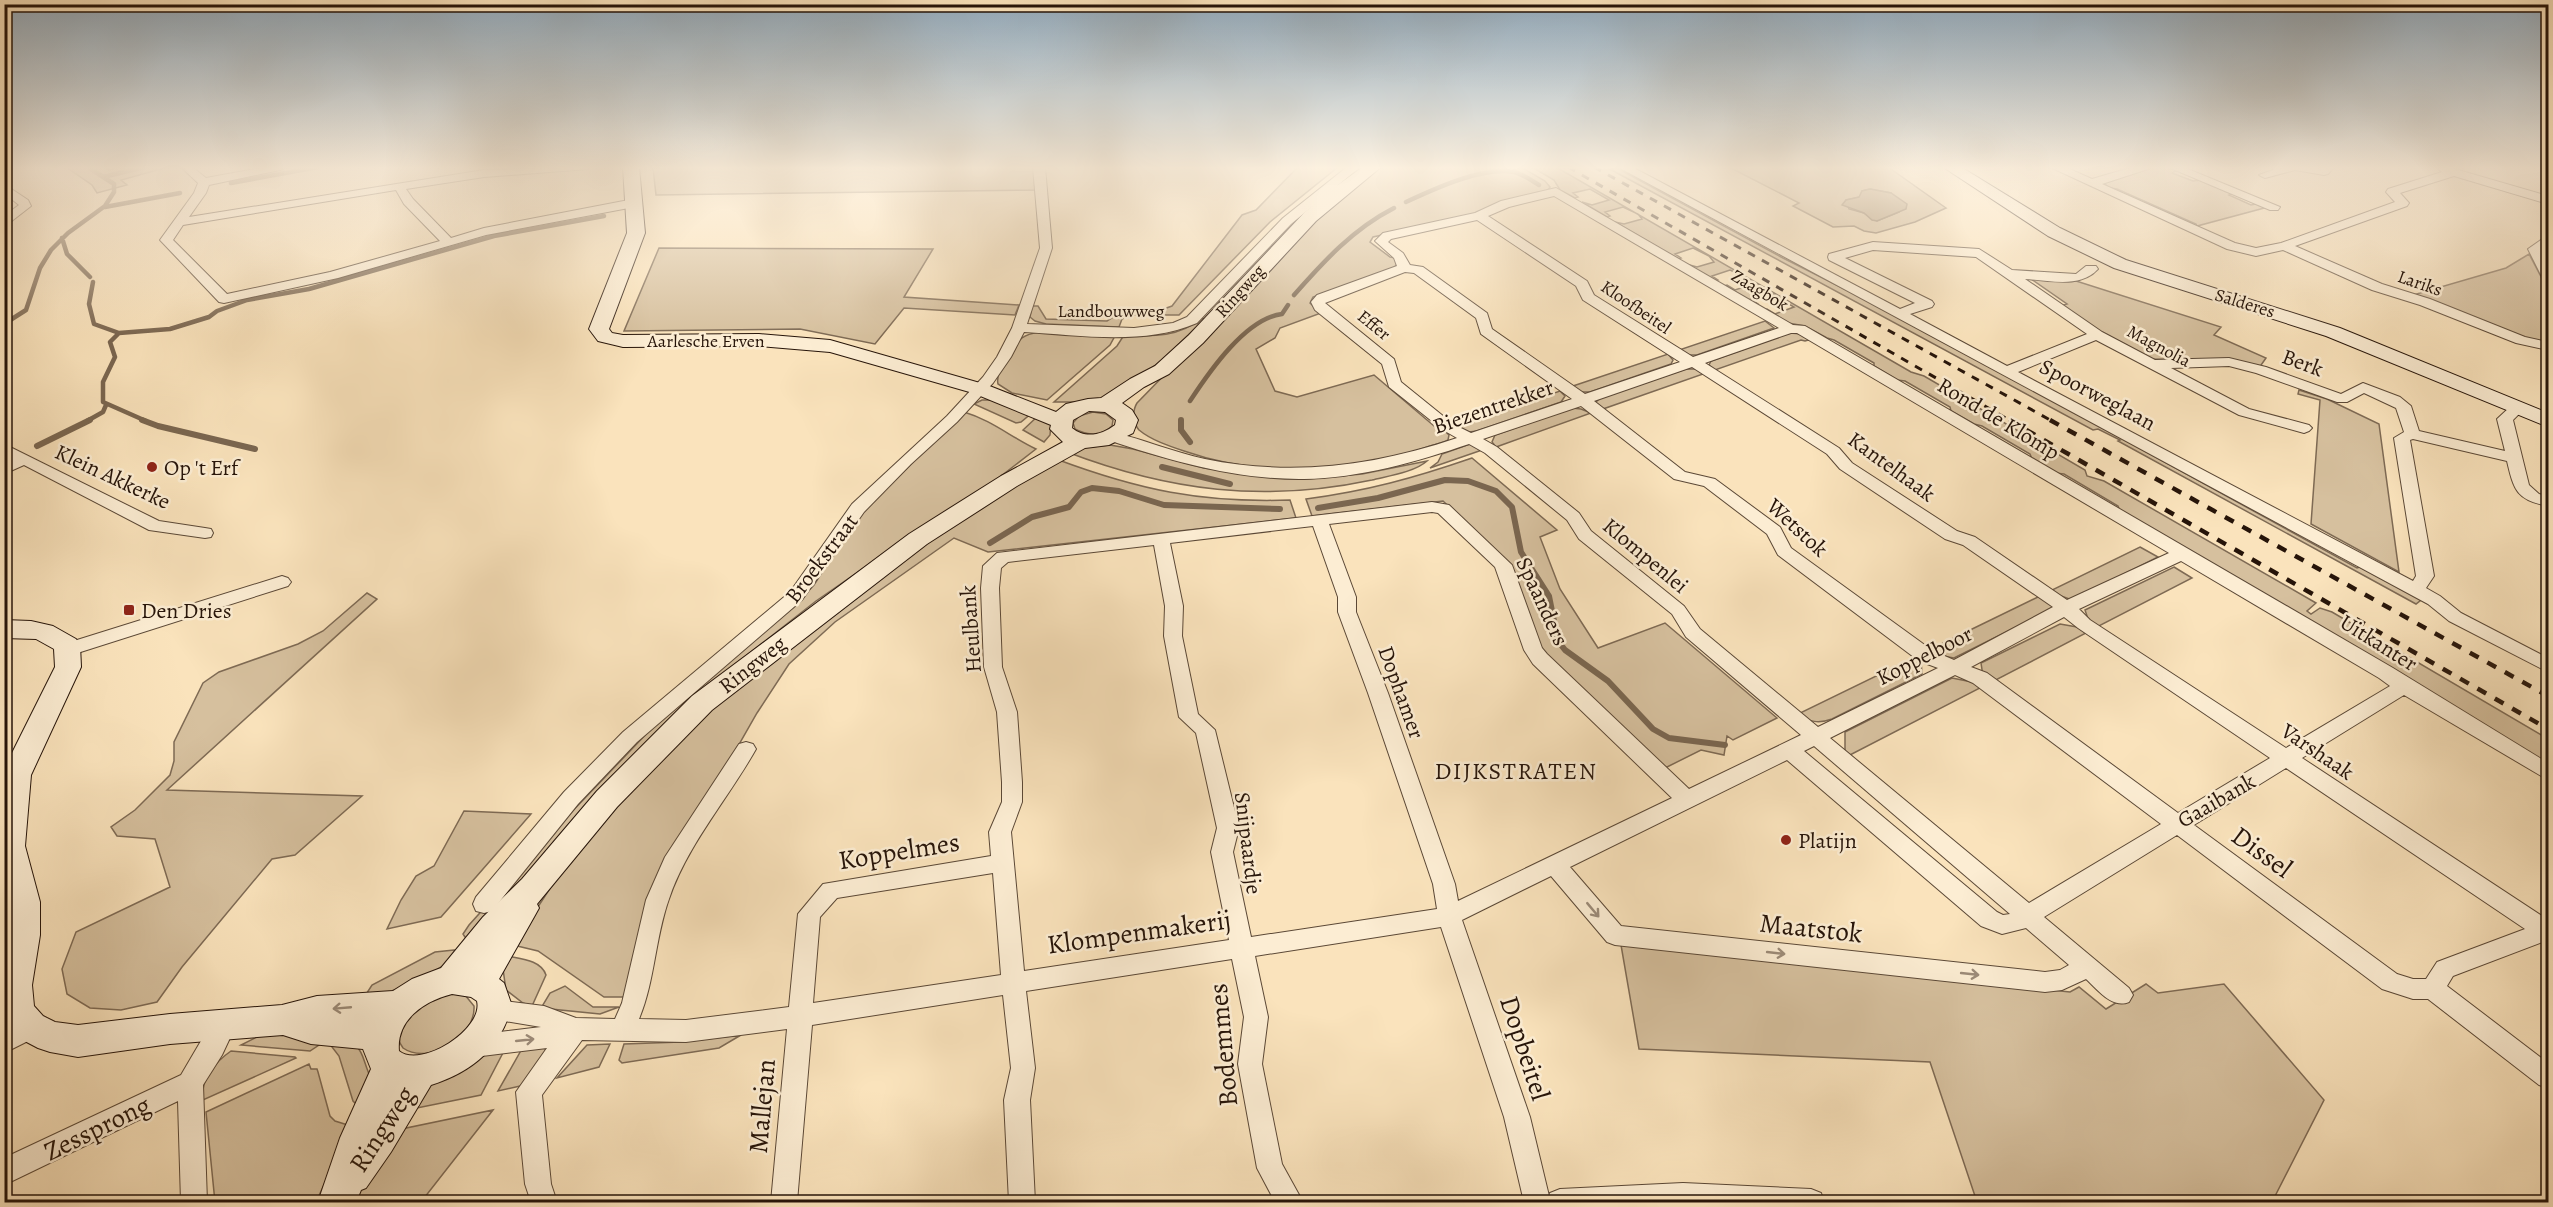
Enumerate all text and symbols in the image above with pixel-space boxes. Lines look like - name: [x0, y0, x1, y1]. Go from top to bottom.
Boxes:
- street label: Ringweg: [1210, 259, 1270, 323]
- street label: Zaagbok: [1727, 263, 1793, 317]
- street label: Lariks: [2395, 264, 2445, 302]
- street label: Kloofbeitel: [1596, 275, 1676, 340]
- street label: Salderes: [2212, 283, 2278, 323]
- street label: Landbouwweg: [1058, 299, 1164, 323]
- street label: Effer: [1352, 304, 1396, 346]
- street label: Magnolia: [2123, 319, 2196, 373]
- street label: Aarlesche Erven: [646, 329, 765, 353]
- street label: Berk: [2278, 342, 2328, 384]
- street label: Spoorweglaan: [2034, 352, 2161, 438]
- street label: Rond de Klomp: [1932, 370, 2065, 467]
- street label: Biezentrekker: [1429, 372, 1558, 442]
- street label: Kantelhaak: [1842, 425, 1941, 509]
- street label: Klein Akkerke: [50, 437, 175, 517]
- place label: Op 't Erf: [164, 453, 241, 483]
- marker: Op 't Erf: [145, 460, 159, 474]
- street label: Wetstok: [1759, 491, 1835, 564]
- street label: Broekstraat: [778, 508, 865, 610]
- street label: Klompenlei: [1596, 511, 1695, 600]
- street label: Spaanders: [1508, 552, 1576, 651]
- street label: Heulbank: [953, 584, 989, 674]
- place label: Den Dries: [141, 596, 232, 626]
- marker: Den Dries: [122, 603, 136, 617]
- street label: Uitkanter: [2334, 607, 2423, 678]
- street label: Koppelboor: [1871, 619, 1978, 693]
- street label: Ringweg: [713, 629, 793, 701]
- street label: Dophamer: [1370, 642, 1432, 743]
- street label: Varshaak: [2274, 716, 2360, 787]
- district label: DIJKSTRATEN: [1434, 755, 1598, 787]
- street label: Gaaibank: [2172, 766, 2261, 835]
- street label: Snijpaardje: [1227, 790, 1269, 896]
- street label: Dissel: [2224, 818, 2300, 886]
- street label: Koppelmes: [836, 824, 962, 878]
- place label: Platijn: [1798, 826, 1857, 856]
- marker: Platijn: [1779, 833, 1793, 847]
- street label: Klompenmakerij: [1045, 901, 1233, 963]
- one-way arrow: [1587, 902, 1600, 918]
- street label: Maatstok: [1758, 905, 1865, 951]
- one-way arrow: [1765, 948, 1785, 959]
- one-way arrow: [1959, 969, 1979, 980]
- street label: Bodemmes: [1200, 982, 1246, 1108]
- street label: Dopbeitel: [1491, 991, 1559, 1105]
- one-way arrow: [332, 1003, 352, 1014]
- one-way arrow: [515, 1034, 535, 1045]
- street label: Mallejan: [740, 1057, 784, 1155]
- street label: Ringweg: [341, 1078, 424, 1179]
- street label: Zessprong: [38, 1086, 157, 1169]

